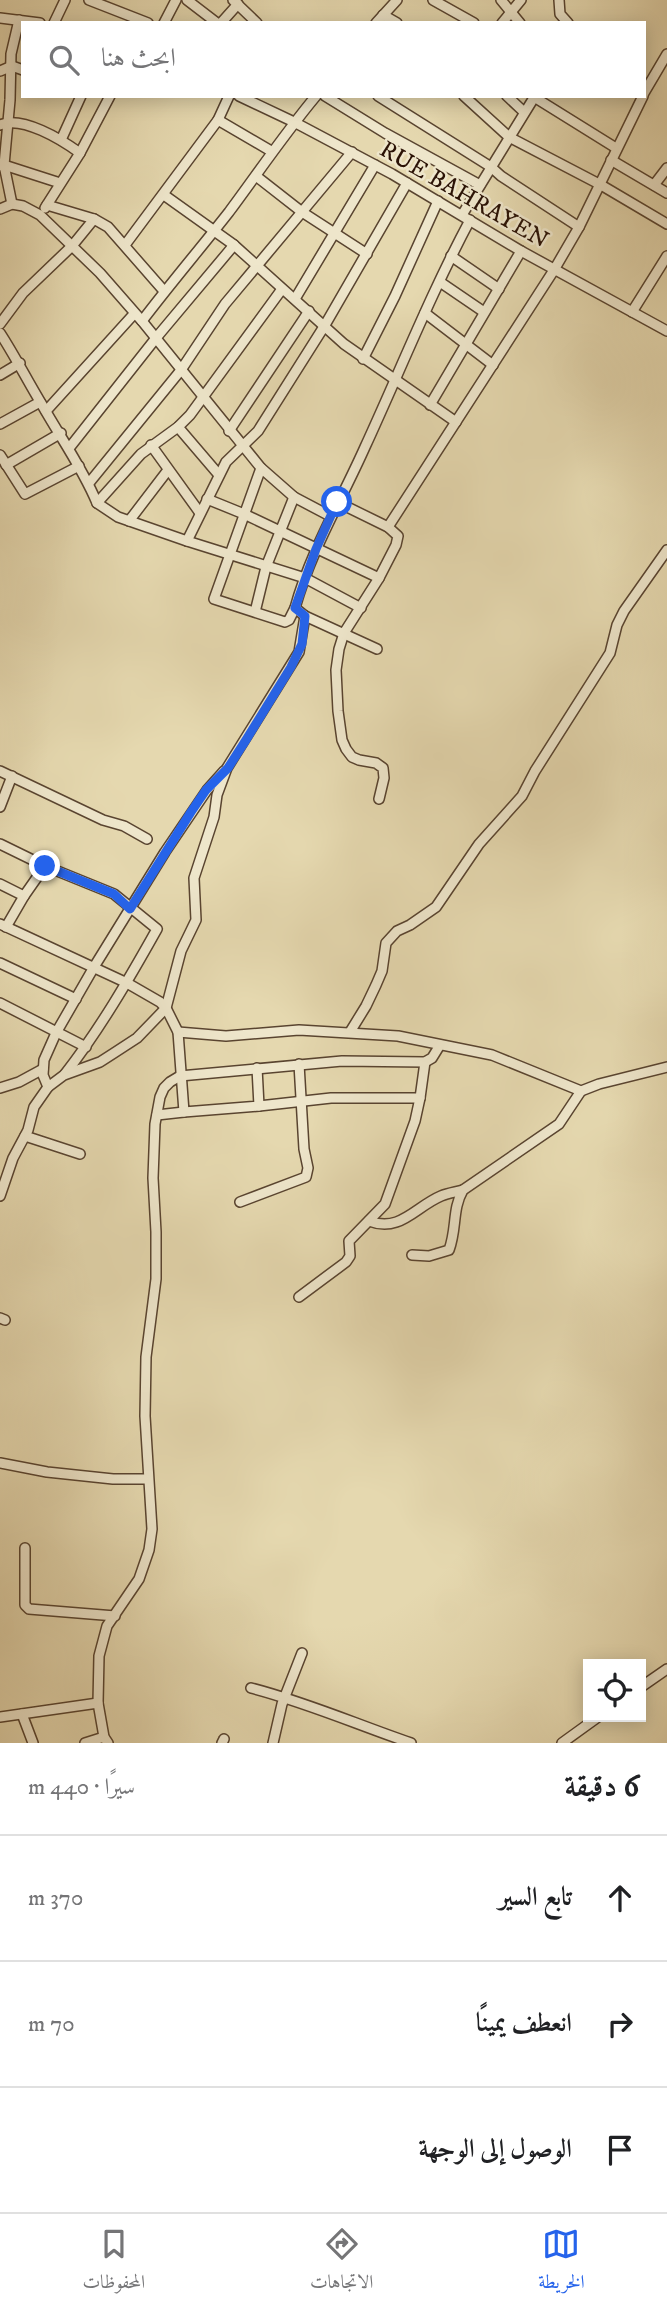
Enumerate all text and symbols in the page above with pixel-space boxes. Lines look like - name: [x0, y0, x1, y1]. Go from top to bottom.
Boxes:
- search box: [21, 21, 646, 98]
- icon: search: [45, 41, 83, 79]
- text: ابحث هنا: [101, 42, 176, 75]
- street label: RUE BAHRAYEN: [374, 135, 554, 255]
- route start: [321, 486, 352, 517]
- route end: [29, 850, 60, 881]
- map controls: [583, 1659, 646, 1722]
- button: locate: [583, 1659, 646, 1722]
- text: 6 دقيقة: [565, 1769, 639, 1806]
- text: سيرًا · 440 m: [28, 1773, 135, 1802]
- icon: ahead: [601, 1879, 639, 1917]
- text: تابع السير: [499, 1881, 572, 1914]
- text: 370 m: [28, 1884, 83, 1913]
- icon: right: [601, 2005, 639, 2043]
- text: انعطف يمينًا: [476, 2007, 572, 2040]
- text: 70 m: [28, 2010, 75, 2039]
- icon: arrive: [601, 2131, 639, 2169]
- text: الوصول إلى الوجهة: [418, 2133, 572, 2166]
- tab: المحفوظات: [82, 2225, 145, 2300]
- tab: الاتجاهات: [310, 2225, 373, 2300]
- tab: الخريطة: [538, 2225, 585, 2300]

